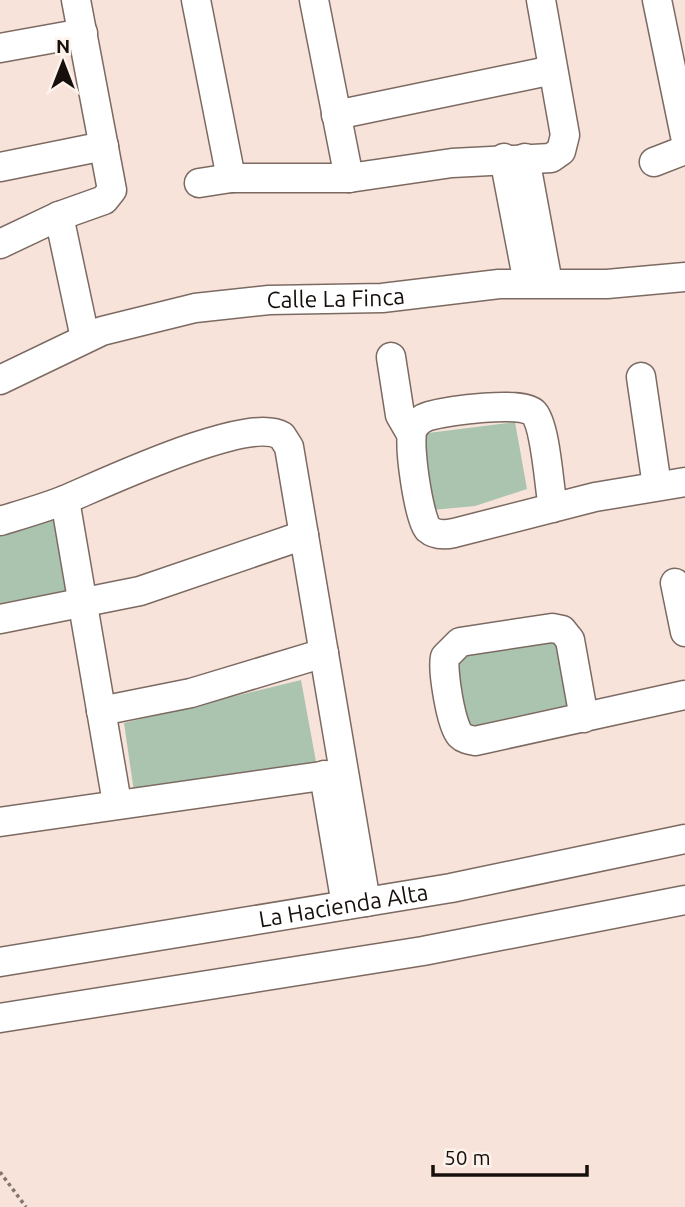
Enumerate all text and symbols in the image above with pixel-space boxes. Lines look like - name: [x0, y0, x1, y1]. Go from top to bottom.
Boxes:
- north arrow: [28, 28, 98, 98]
- text: N: [56, 35, 70, 57]
- street label: Calle La Finca: [266, 282, 406, 312]
- street label: La Hacienda Alta: [257, 879, 430, 931]
- scale bar: [433, 1134, 587, 1178]
- text: 50 m: [444, 1145, 491, 1169]

